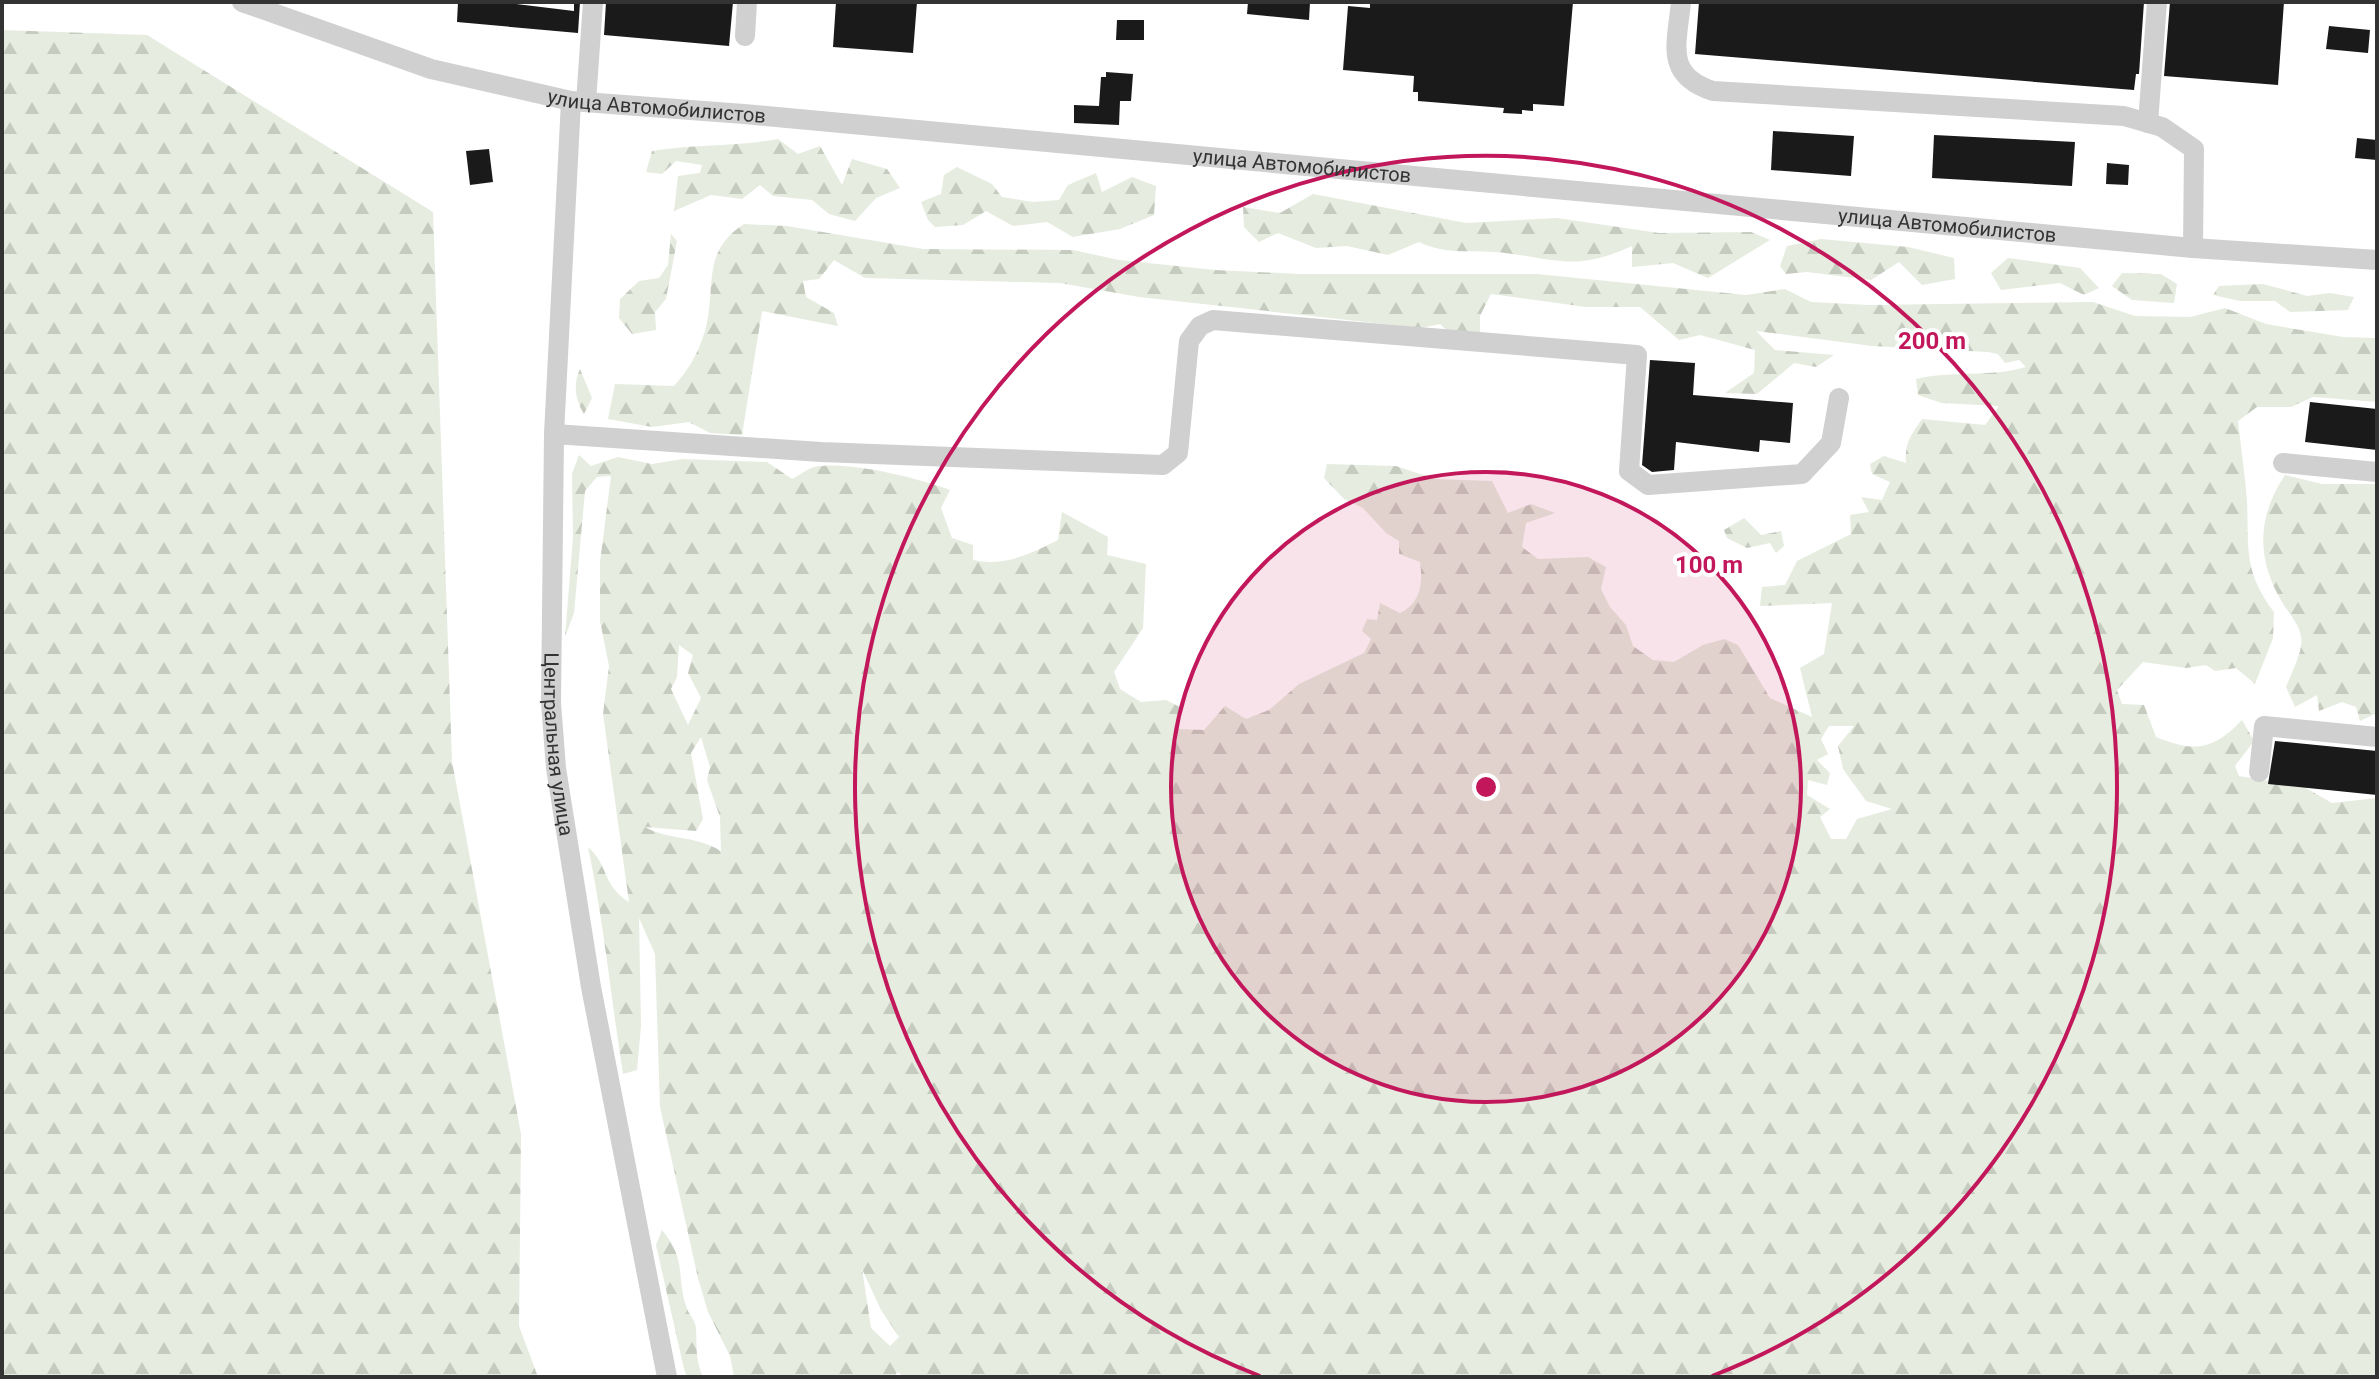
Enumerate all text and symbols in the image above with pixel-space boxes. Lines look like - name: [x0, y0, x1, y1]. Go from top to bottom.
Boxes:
- street label: улица Автомобилистов: [545, 84, 767, 128]
- street label: улица Автомобилистов: [1192, 144, 1412, 188]
- street label: улица Автомобилистов: [1837, 203, 2057, 247]
- text: 200 m: [1898, 327, 1966, 355]
- text: 100 m: [1675, 551, 1743, 579]
- street label: Центральная улица: [539, 652, 579, 838]
- centre of rings: [1472, 773, 1500, 801]

